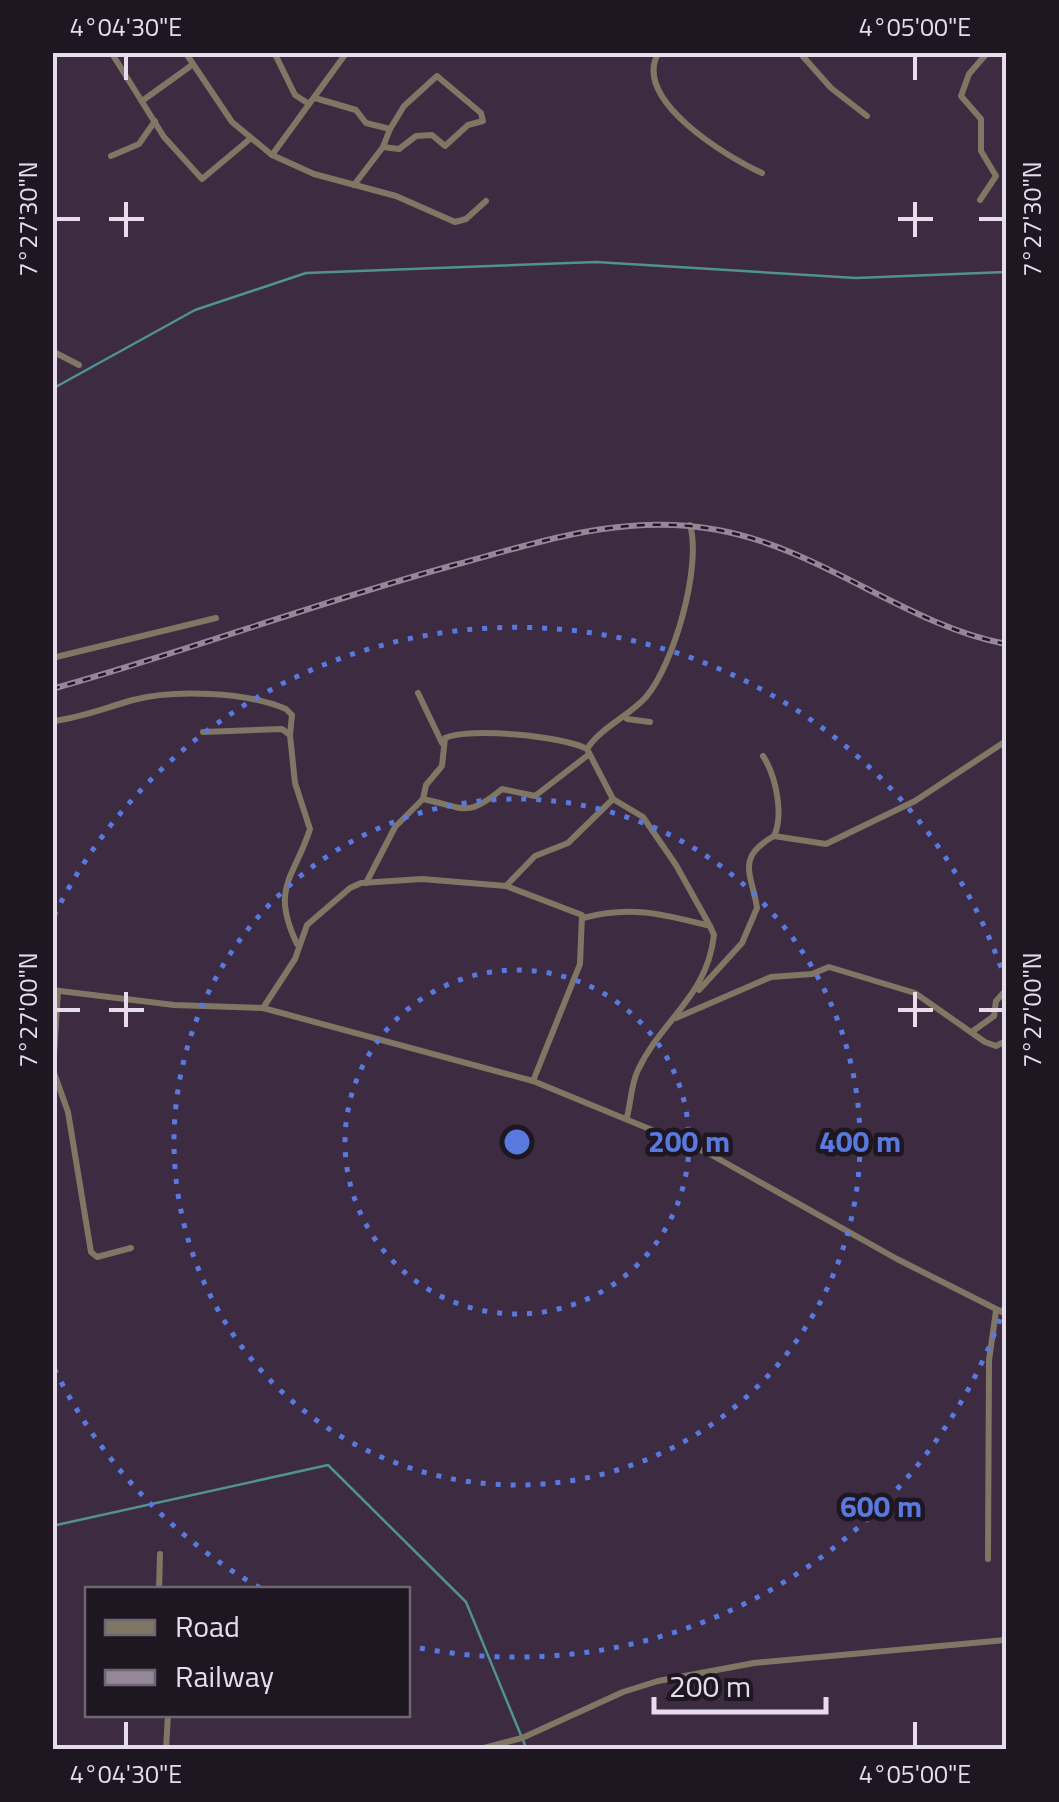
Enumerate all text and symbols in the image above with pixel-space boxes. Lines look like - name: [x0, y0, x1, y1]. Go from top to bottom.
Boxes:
- text: 4°04'30"E: [70, 8, 182, 46]
- text: 4°05'00"E: [859, 8, 971, 46]
- text: 7°27'30"N: [9, 161, 47, 277]
- text: 7°27'30"N: [1013, 161, 1051, 277]
- text: 7°27'00"N: [9, 952, 47, 1068]
- text: 7°27'00"N: [1013, 952, 1051, 1068]
- text: 200 m: [648, 1118, 730, 1164]
- text: 400 m: [819, 1118, 901, 1164]
- centre of rings: [499, 1124, 535, 1160]
- text: 600 m: [840, 1483, 922, 1529]
- legend: [85, 1587, 410, 1717]
- text: Road: [175, 1603, 240, 1649]
- scale bar: [654, 1652, 826, 1714]
- text: Railway: [175, 1653, 274, 1699]
- text: 200 m: [669, 1663, 751, 1709]
- text: 4°04'30"E: [70, 1755, 182, 1793]
- text: 4°05'00"E: [859, 1755, 971, 1793]

